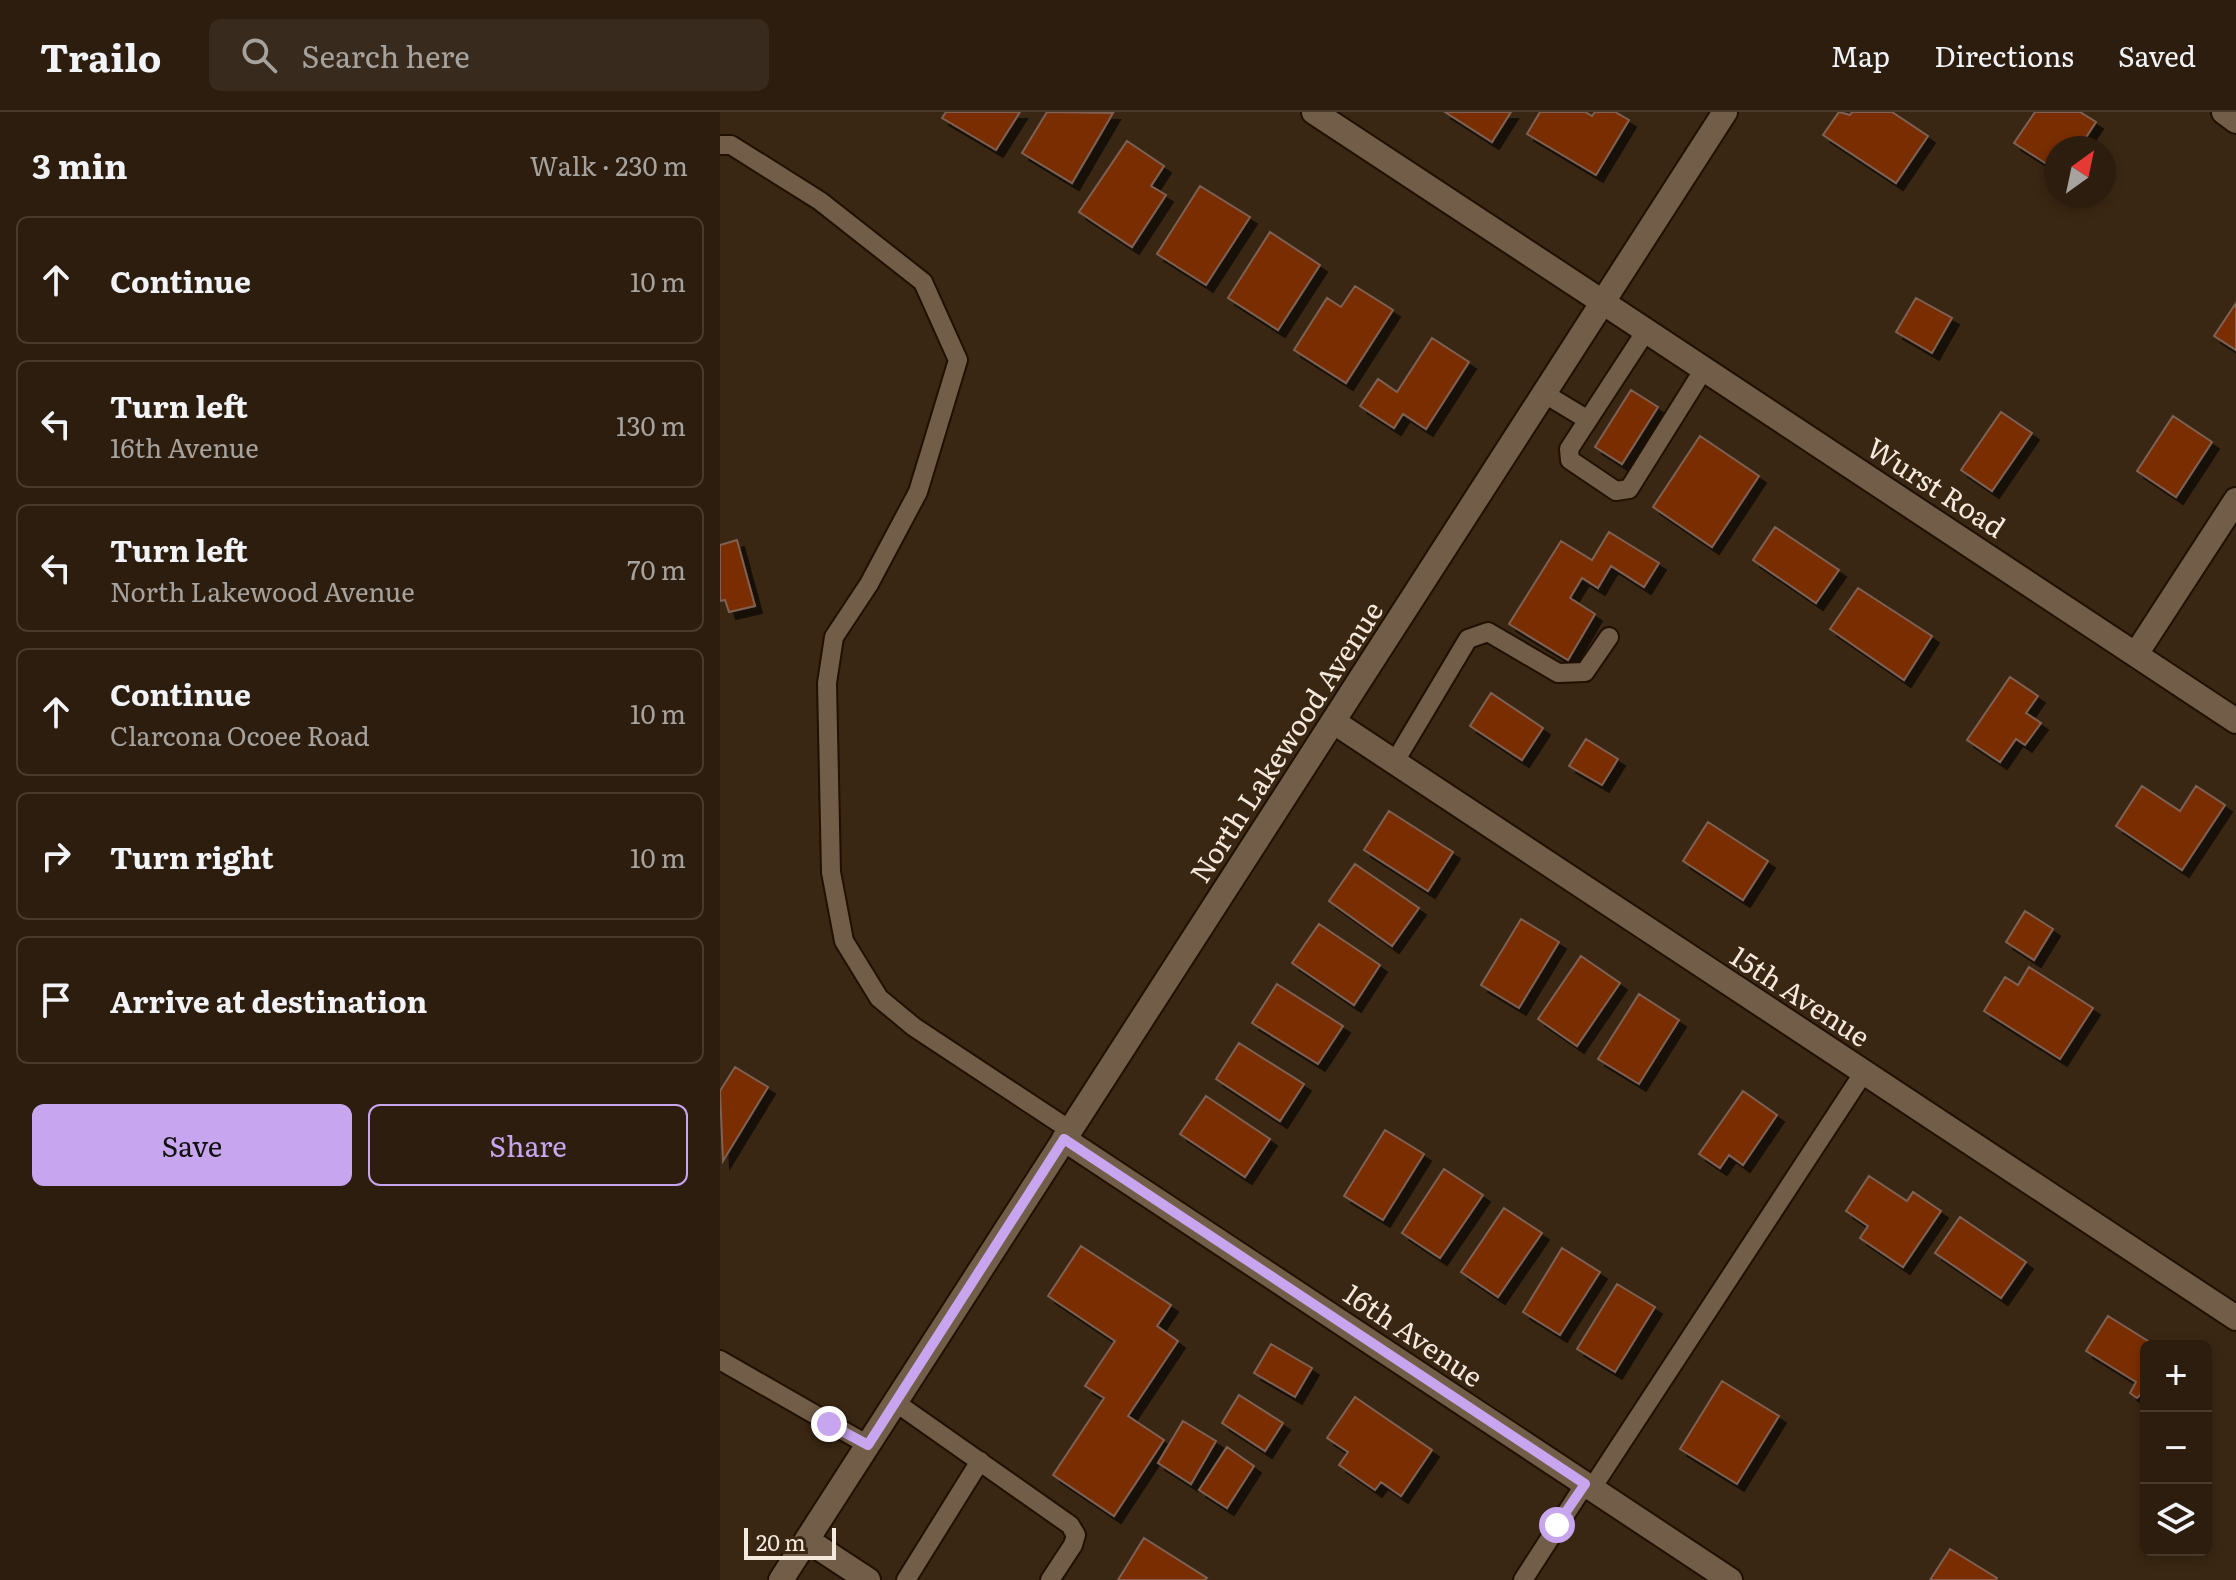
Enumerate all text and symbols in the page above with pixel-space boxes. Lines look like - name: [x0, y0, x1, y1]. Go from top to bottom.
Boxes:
- search box: [209, 19, 769, 91]
- text: Trailo: [40, 27, 161, 84]
- icon: search: [237, 33, 281, 77]
- text: Search here: [301, 33, 470, 77]
- text: Map: [1831, 34, 1890, 76]
- text: Directions: [1934, 34, 2074, 76]
- text: Saved: [2118, 34, 2196, 76]
- north arrow: [2044, 136, 2116, 208]
- text: 3 min: [32, 139, 128, 189]
- text: Walk · 230 m: [530, 145, 688, 184]
- icon: ahead: [34, 258, 78, 302]
- text: Continue: [110, 258, 251, 302]
- text: 10 m: [630, 261, 686, 300]
- text: Turn left: [110, 383, 248, 427]
- icon: left: [34, 402, 78, 446]
- text: 130 m: [616, 405, 686, 444]
- street label: Wurst Road: [1859, 425, 2015, 547]
- text: 16th Avenue: [110, 427, 259, 466]
- text: Turn left: [110, 527, 248, 571]
- icon: left: [34, 546, 78, 590]
- text: 70 m: [627, 549, 686, 588]
- text: North Lakewood Avenue: [110, 571, 415, 610]
- street label: North Lakewood Avenue: [1178, 592, 1392, 890]
- text: Continue: [110, 671, 251, 715]
- icon: ahead: [34, 690, 78, 734]
- text: 10 m: [630, 693, 686, 732]
- text: Clarcona Ocoee Road: [110, 715, 370, 754]
- icon: right: [34, 834, 78, 878]
- text: Turn right: [110, 834, 274, 878]
- text: 10 m: [630, 837, 686, 876]
- street label: 15th Avenue: [1723, 934, 1879, 1056]
- icon: arrive: [34, 978, 78, 1022]
- text: Arrive at destination: [110, 978, 427, 1022]
- button: Save: [32, 1104, 352, 1186]
- button: Share: [368, 1104, 688, 1186]
- street label: 16th Avenue: [1336, 1272, 1492, 1396]
- map controls: [2140, 1340, 2212, 1556]
- button: +: [2140, 1340, 2212, 1412]
- route end: [811, 1406, 847, 1442]
- button: −: [2140, 1412, 2212, 1484]
- button: layers: [2140, 1484, 2212, 1556]
- route start: [1539, 1507, 1575, 1543]
- scale bar: [744, 1524, 836, 1560]
- text: 20 m: [756, 1525, 806, 1558]

